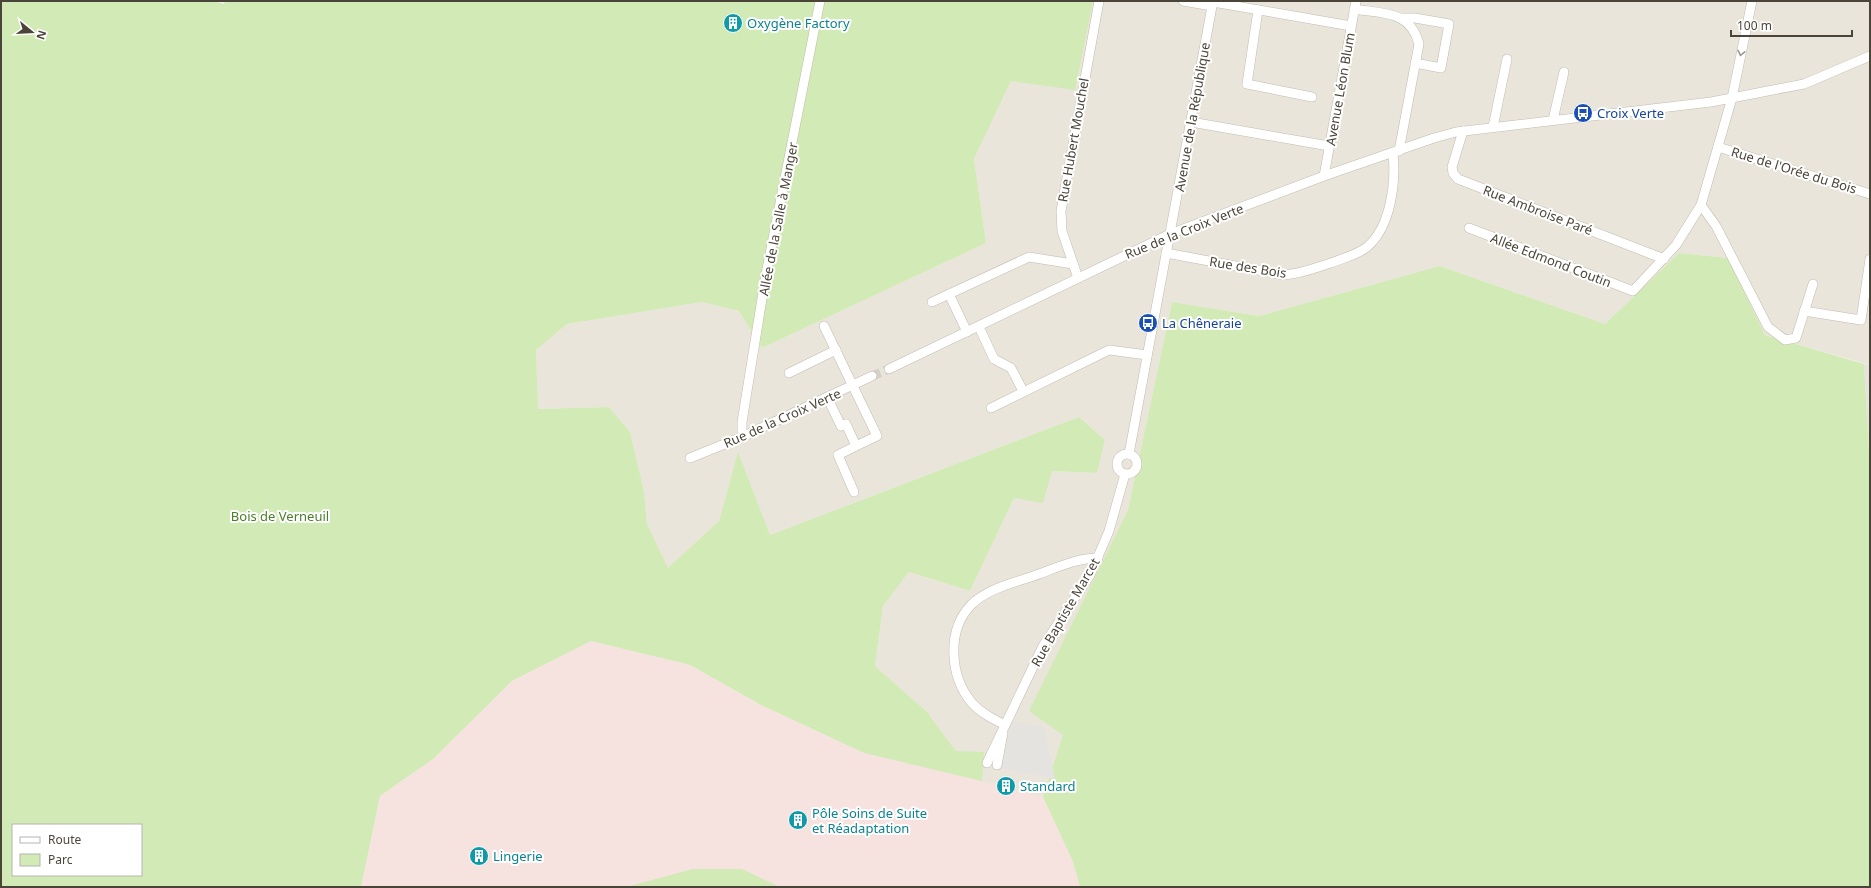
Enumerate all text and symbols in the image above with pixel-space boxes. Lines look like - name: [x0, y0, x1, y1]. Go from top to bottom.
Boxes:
- north arrow: [12, 12, 52, 52]
- building icon: Oxygène Factory: [722, 12, 744, 34]
- scale bar: [1731, 12, 1852, 38]
- place label: Oxygène Factory: [747, 14, 850, 32]
- text: 100 m: [1737, 17, 1772, 34]
- text: N: [33, 29, 51, 42]
- street label: Avenue Léon Blum: [1321, 31, 1359, 147]
- street label: Avenue de la République: [1170, 41, 1214, 193]
- one-way arrow: [1737, 50, 1745, 56]
- street label: Rue Hubert Mouchel: [1053, 76, 1093, 204]
- bus stop icon: Croix Verte: [1572, 102, 1594, 124]
- place label: Croix Verte: [1597, 104, 1664, 122]
- street label: Allée de la Salle à Manger: [754, 140, 802, 297]
- street label: Rue de l'Orée du Bois: [1729, 142, 1859, 198]
- street label: Rue Ambroise Paré: [1481, 181, 1595, 239]
- street label: Rue de la Croix Verte: [1122, 199, 1246, 263]
- street label: Allée Edmond Coutin: [1488, 229, 1614, 291]
- street label: Rue des Bois: [1208, 252, 1288, 282]
- bus stop icon: La Chêneraie: [1137, 312, 1159, 334]
- place label: La Chêneraie: [1162, 314, 1242, 332]
- street label: Rue de la Croix Verte: [720, 384, 844, 452]
- park label: Bois de Verneuil: [231, 507, 329, 525]
- street label: Rue Baptiste Marcet: [1027, 554, 1104, 670]
- building icon: Standard: [995, 775, 1017, 797]
- place label: Standard: [1020, 777, 1076, 795]
- place label: Pôle Soins de Suite et Réadaptation: [812, 804, 927, 837]
- building icon: Pôle Soins de Suite et Réadaptation: [787, 809, 809, 831]
- legend: [12, 824, 142, 876]
- text: Route: [48, 831, 81, 848]
- building icon: Lingerie: [468, 845, 490, 867]
- place label: Lingerie: [493, 847, 543, 865]
- text: Parc: [48, 851, 73, 868]

